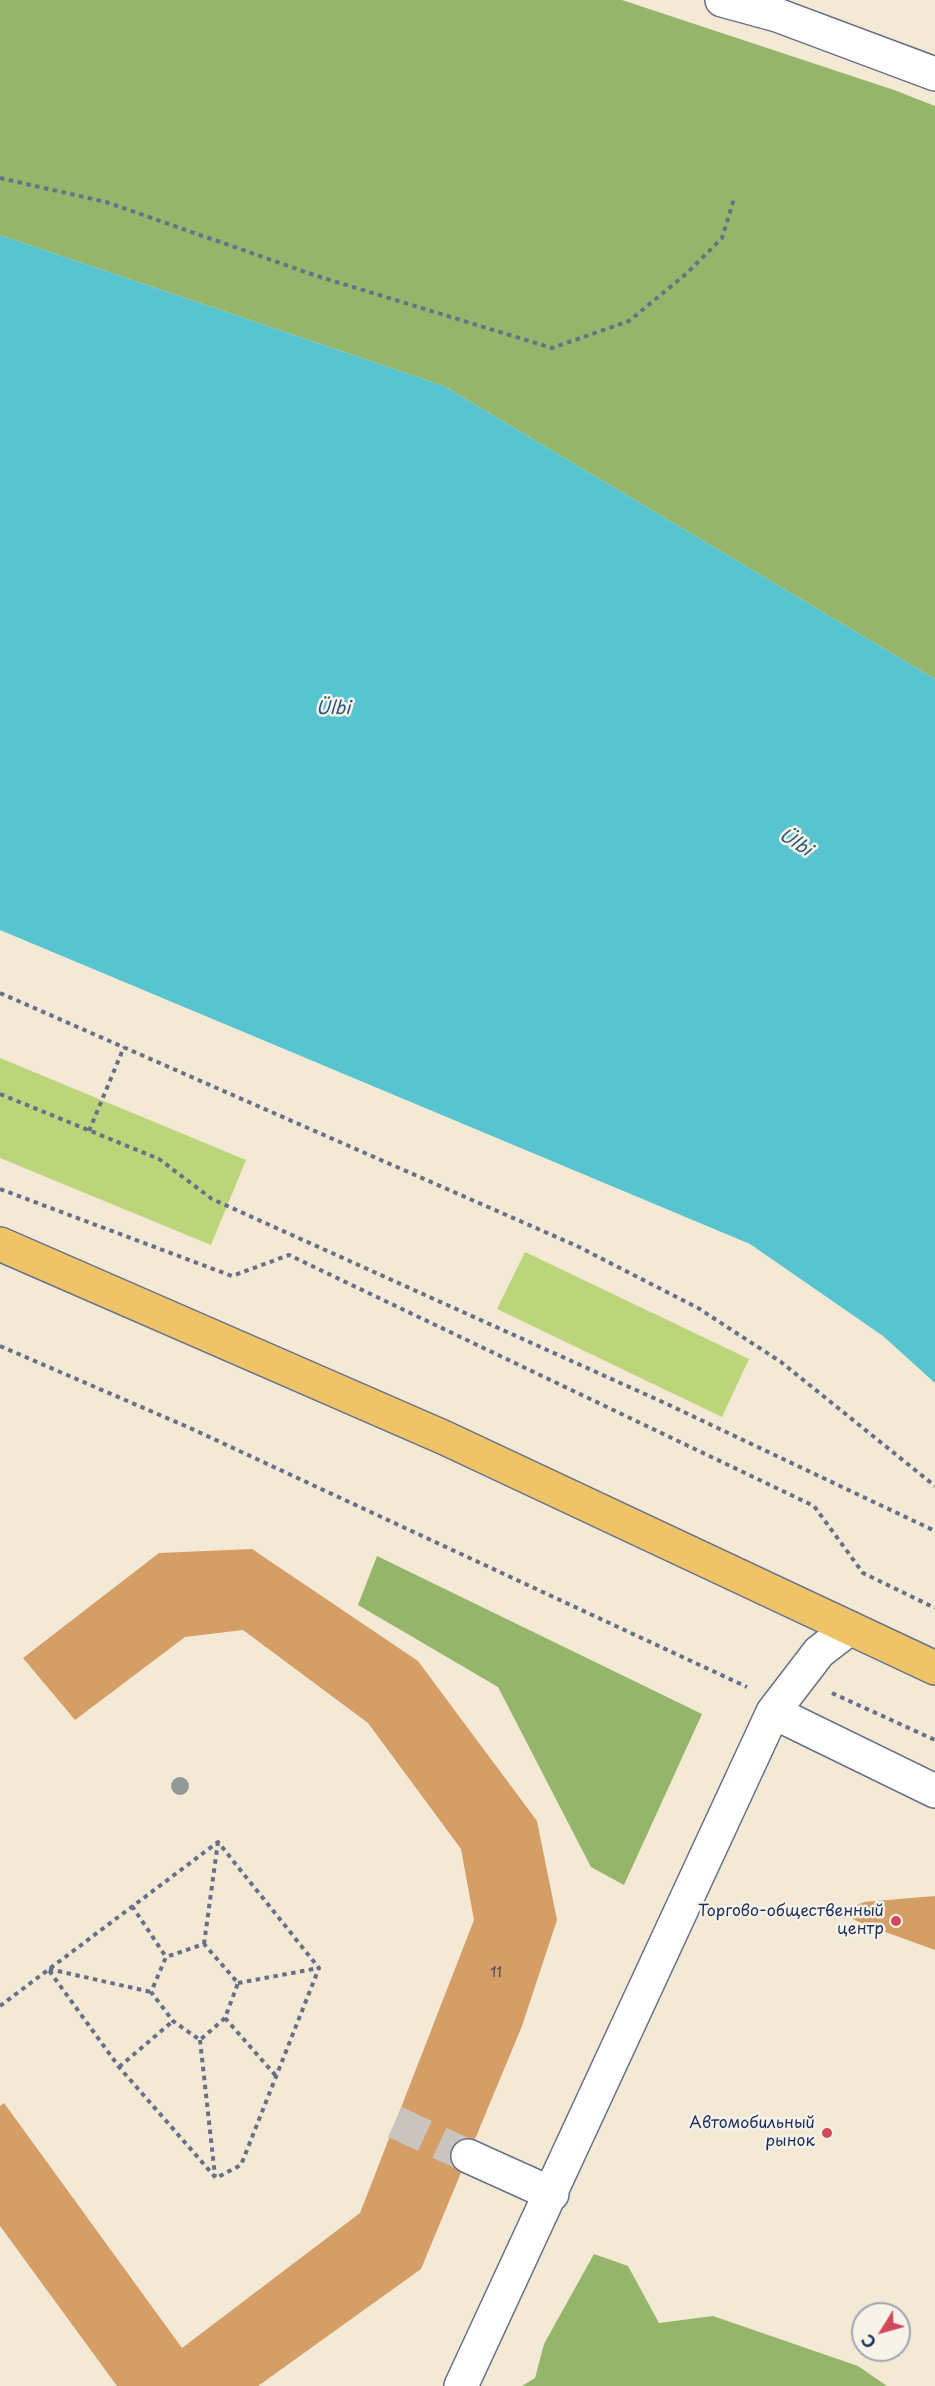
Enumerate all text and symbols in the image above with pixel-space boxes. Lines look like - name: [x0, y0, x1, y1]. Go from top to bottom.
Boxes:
- water label: Ülbi: [316, 698, 350, 720]
- water label: Ülbi: [775, 824, 815, 862]
- place label: Торгово-общественный центр: [698, 1902, 884, 1940]
- marker: Торгово-общественный центр: [889, 1914, 903, 1928]
- house number: 11: [490, 1965, 502, 1981]
- place label: Автомобильный рынок: [689, 2114, 815, 2152]
- marker: Автомобильный рынок: [820, 2126, 834, 2140]
- north arrow: [851, 2302, 911, 2362]
- text: С: [855, 2330, 881, 2354]

